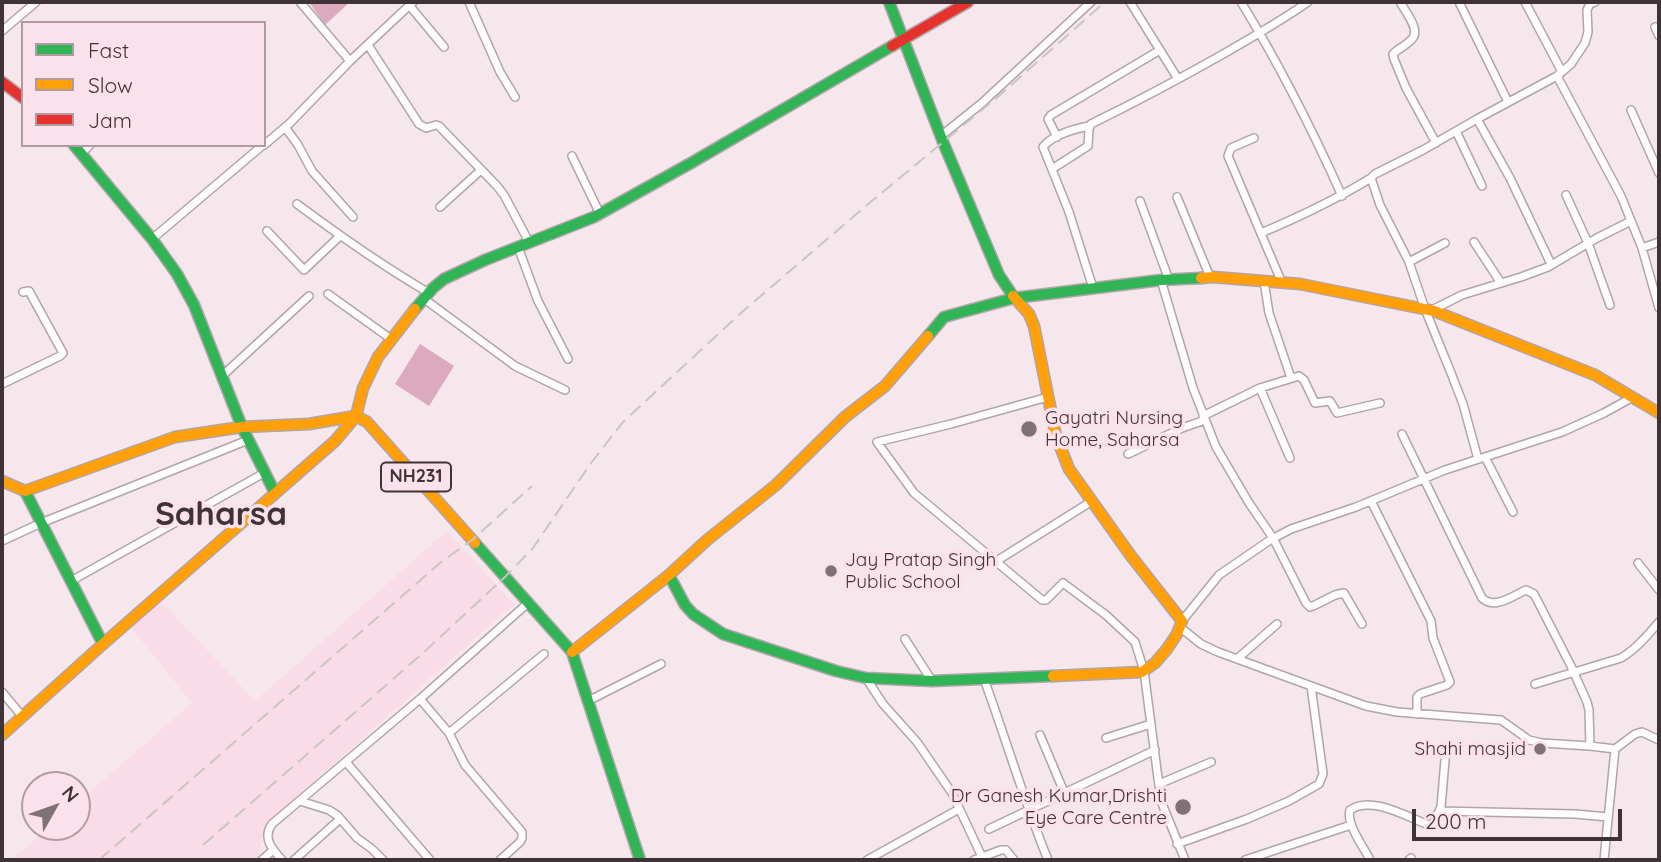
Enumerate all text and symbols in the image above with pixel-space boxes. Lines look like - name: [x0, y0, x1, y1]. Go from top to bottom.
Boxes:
- legend: [21, 21, 266, 147]
- text: Fast: [88, 37, 129, 63]
- text: Slow: [88, 72, 133, 98]
- text: Jam: [88, 107, 132, 133]
- place label: Gayatri Nursing Home, Saharsa: [1045, 407, 1183, 451]
- marker: Gayatri Nursing Home, Saharsa: [1019, 419, 1039, 439]
- road number: NH231: [381, 462, 451, 491]
- district label: Saharsa: [155, 495, 287, 535]
- place label: Jay Pratap Singh Public School: [845, 549, 996, 593]
- marker: Jay Pratap Singh Public School: [823, 563, 839, 579]
- place label: Shahi masjid: [1415, 738, 1526, 760]
- marker: Shahi masjid: [1532, 741, 1548, 757]
- north arrow: [21, 771, 91, 841]
- text: N: [57, 781, 84, 807]
- place label: Dr Ganesh Kumar,Drishti Eye Care Centre: [951, 785, 1167, 829]
- scale bar: [1416, 796, 1626, 840]
- marker: Dr Ganesh Kumar,Drishti Eye Care Centre: [1173, 797, 1193, 817]
- text: 200 m: [1425, 808, 1487, 834]

